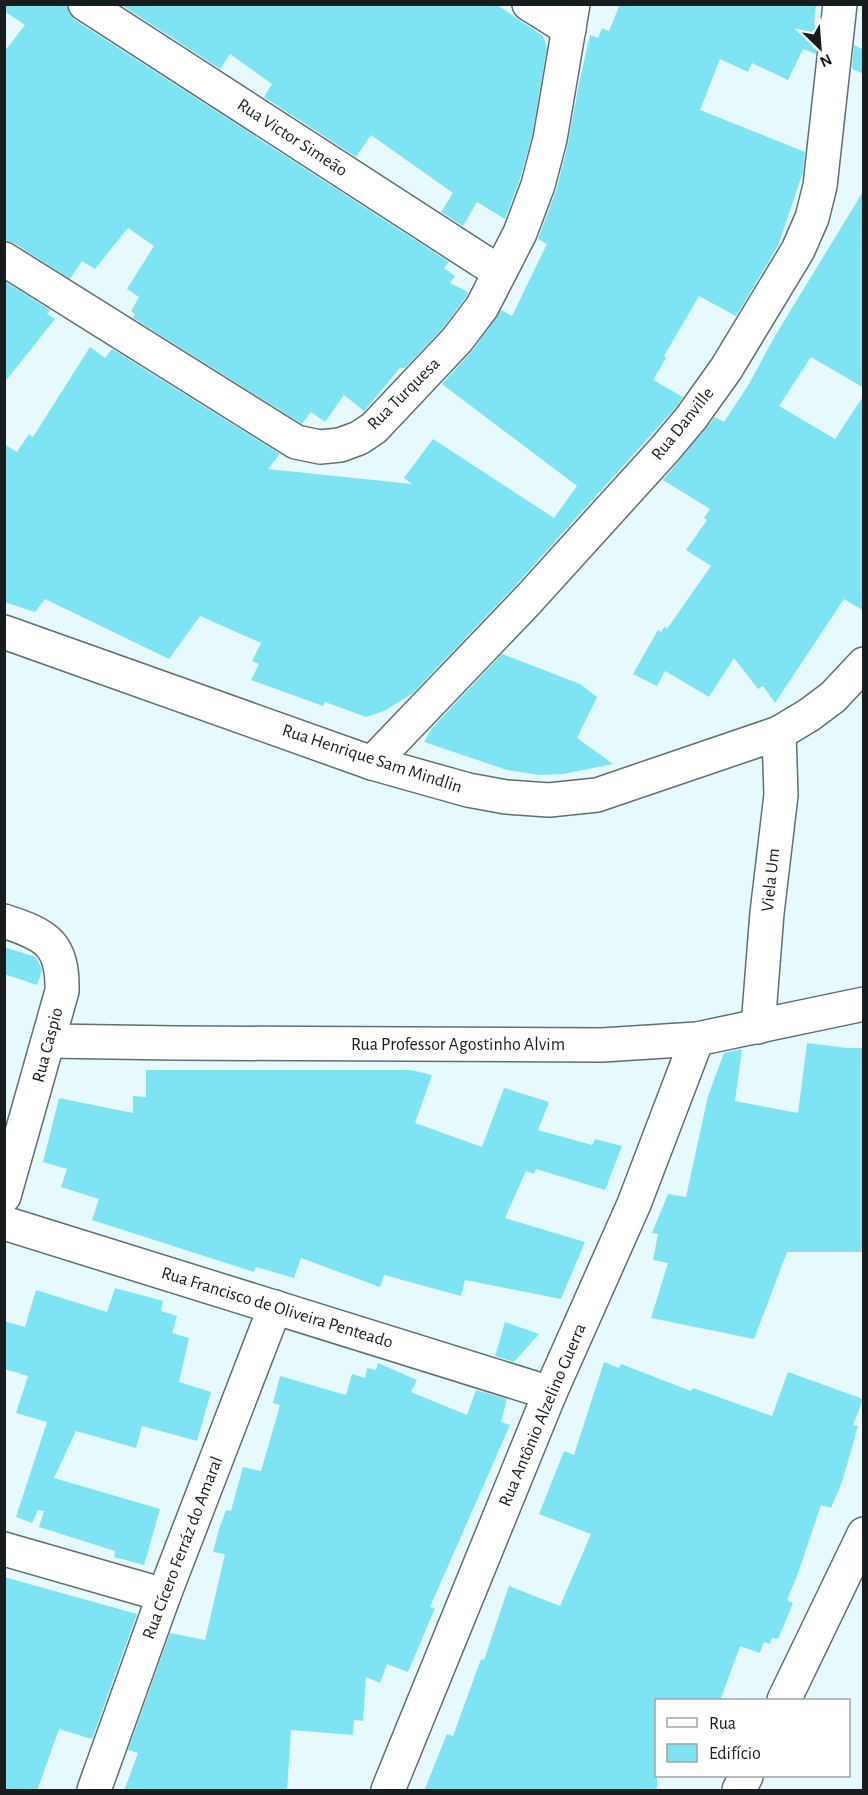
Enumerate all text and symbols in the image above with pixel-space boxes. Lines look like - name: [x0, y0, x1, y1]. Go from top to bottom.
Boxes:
- north arrow: [790, 18, 850, 78]
- text: N: [817, 51, 834, 70]
- street label: Rua Victor Simeão: [234, 96, 350, 180]
- street label: Rua Turquesa: [364, 354, 444, 434]
- street label: Rua Danville: [648, 384, 718, 464]
- street label: Rua Henrique Sam Mindlin: [280, 721, 464, 797]
- street label: Viela Um: [759, 847, 783, 913]
- street label: Rua Caspio: [29, 1005, 67, 1084]
- street label: Rua Professor Agostinho Alvim: [351, 1036, 565, 1054]
- street label: Rua Francisco de Oliveira Penteado: [159, 1264, 395, 1352]
- street label: Rua Antônio Alzelino Guerra: [496, 1321, 590, 1509]
- street label: Rua Cícero Ferráz do Amaral: [140, 1454, 226, 1642]
- legend: [655, 1699, 850, 1777]
- text: Rua: [709, 1715, 736, 1733]
- text: Edifício: [709, 1745, 761, 1763]

